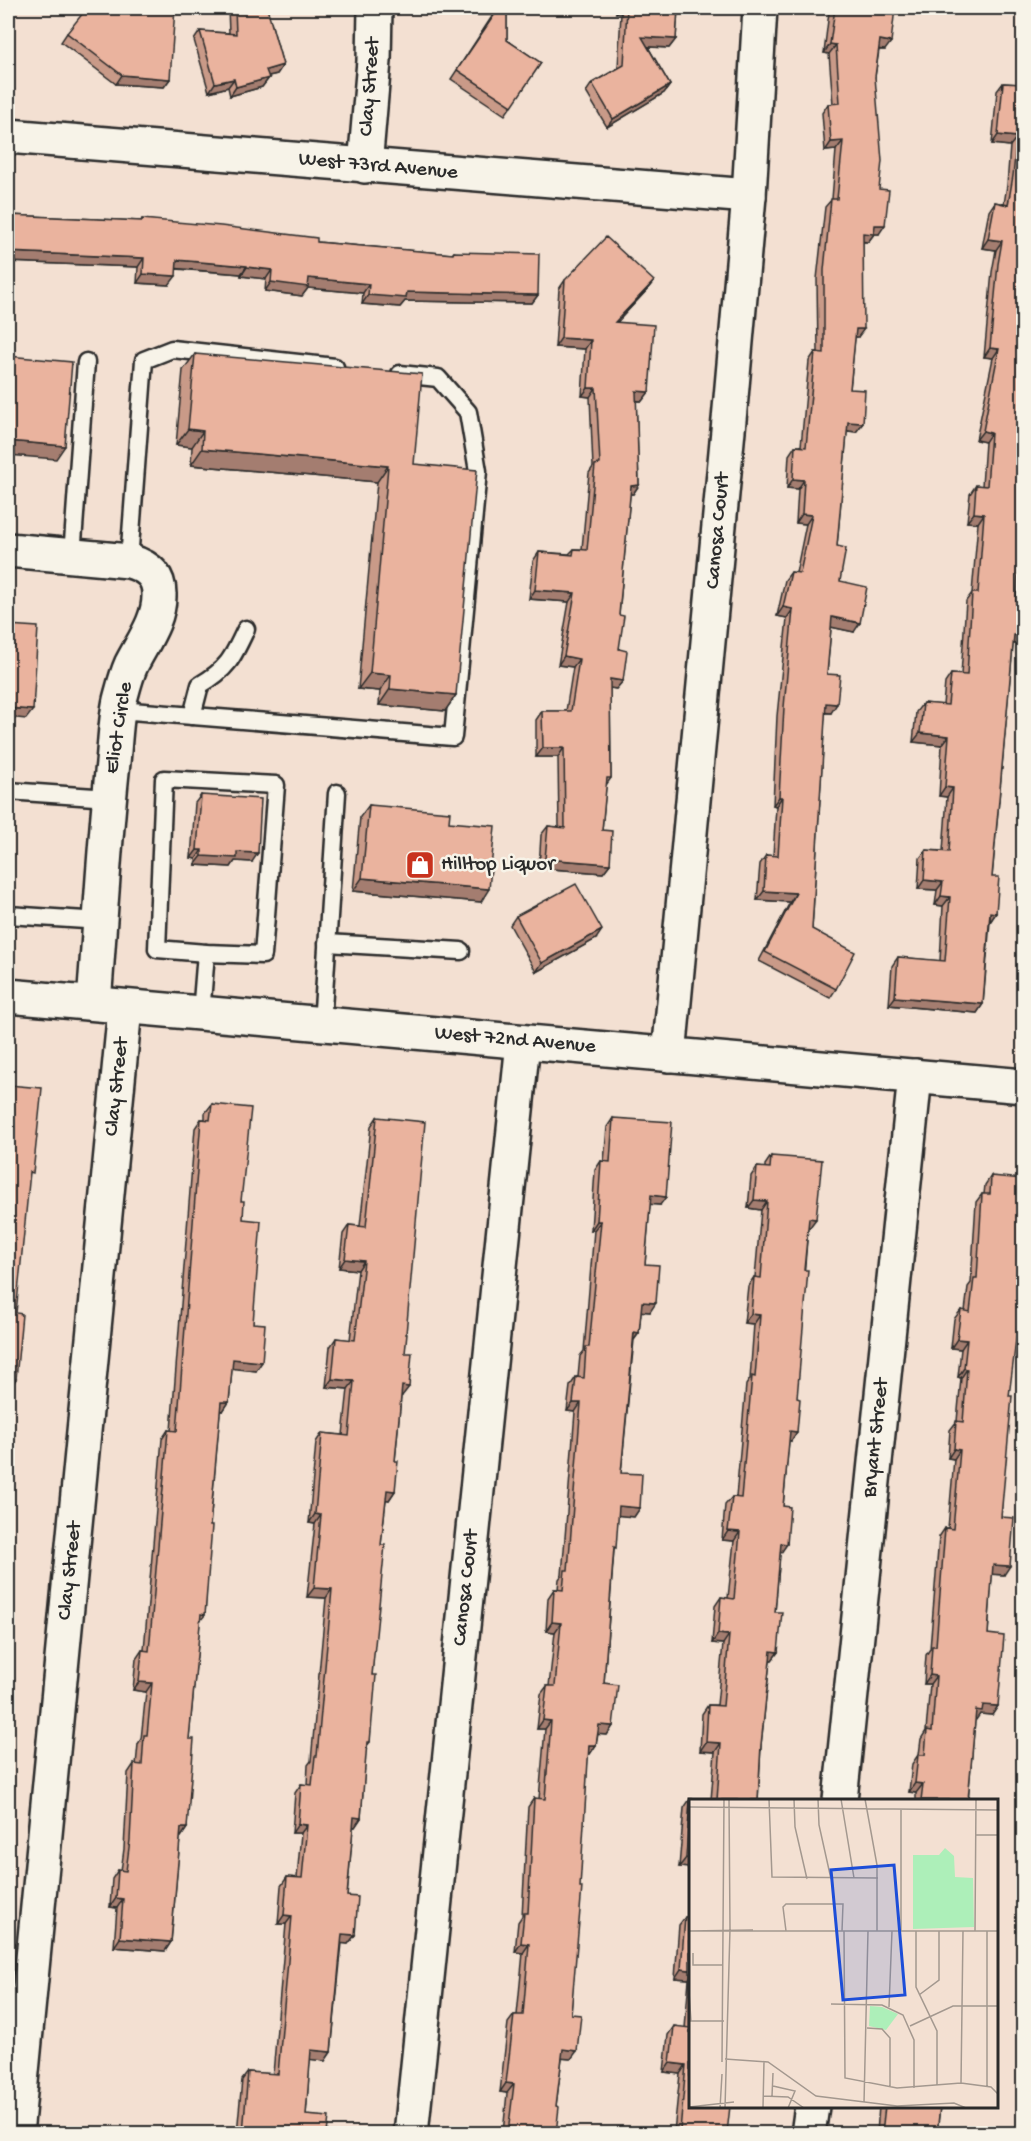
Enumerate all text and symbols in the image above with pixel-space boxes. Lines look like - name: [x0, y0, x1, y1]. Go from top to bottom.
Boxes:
- street label: Clay Street: [355, 34, 387, 137]
- street label: West 73rd Avenue: [297, 148, 460, 187]
- street label: Canosa Court: [701, 470, 737, 590]
- street label: Eliot Circle: [100, 679, 140, 776]
- shop icon: Hilltop Liquor: [404, 849, 436, 881]
- place label: Hilltop Liquor: [441, 853, 556, 878]
- street label: West 72nd Avenue: [433, 1022, 598, 1061]
- street label: Clay Street: [100, 1034, 136, 1138]
- street label: Bryant Street: [858, 1375, 896, 1500]
- street label: Clay Street: [53, 1518, 89, 1622]
- street label: Canosa Court: [448, 1526, 486, 1647]
- inset map: [689, 1799, 998, 2108]

